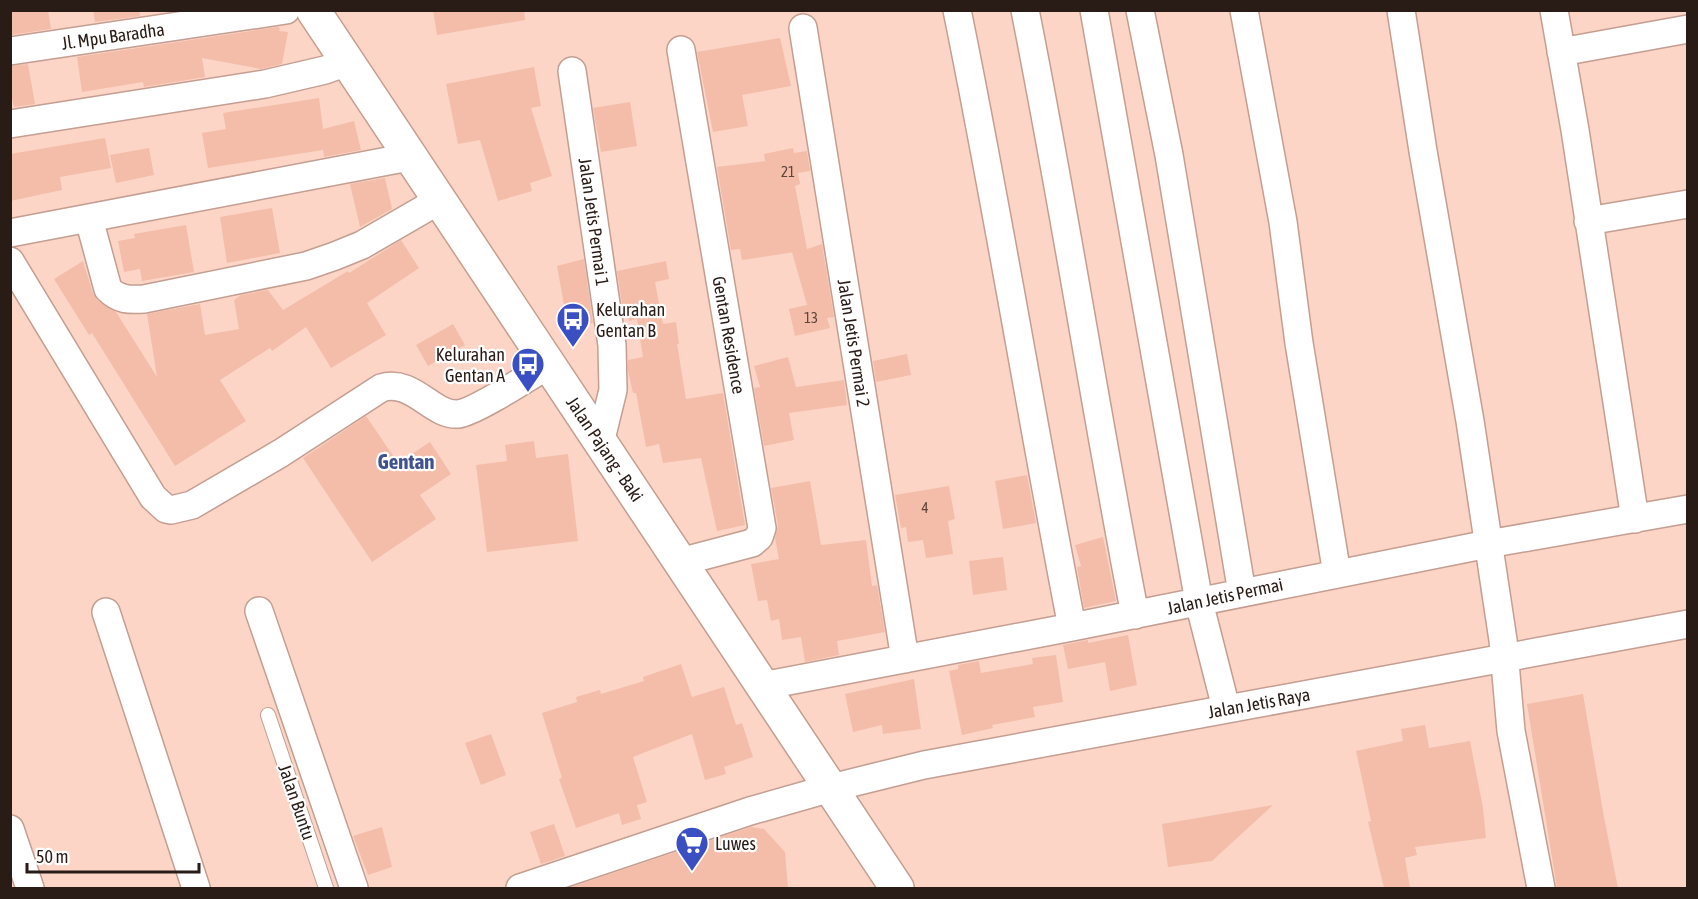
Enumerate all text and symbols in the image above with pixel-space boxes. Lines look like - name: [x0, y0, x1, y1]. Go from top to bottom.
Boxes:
- street label: Jl. Mpu Baradha: [60, 18, 166, 54]
- street label: Jalan Jetis Permai 1: [575, 157, 613, 287]
- house number: 21: [781, 163, 795, 180]
- street label: Gentan Residence: [708, 275, 750, 395]
- street label: Jalan Jetis Permai 2: [834, 278, 874, 408]
- place label: Kelurahan Gentan B: [596, 299, 665, 341]
- bus stop icon: Kelurahan Gentan B: [555, 301, 591, 348]
- house number: 13: [804, 309, 818, 326]
- place label: Kelurahan Gentan A: [436, 344, 505, 386]
- bus stop icon: Kelurahan Gentan A: [510, 346, 546, 393]
- street label: Jalan Pajang - Baki: [562, 392, 648, 506]
- district label: Gentan: [378, 449, 434, 473]
- house number: 4: [921, 499, 929, 516]
- street label: Jalan Jetis Permai: [1165, 573, 1285, 619]
- street label: Jalan Jetis Raya: [1206, 684, 1312, 722]
- street label: Jalan Buntu: [274, 762, 320, 842]
- supermarket icon: Luwes: [674, 825, 710, 872]
- place label: Luwes: [715, 833, 756, 854]
- scale bar: [27, 836, 200, 874]
- text: 50 m: [36, 846, 68, 867]

